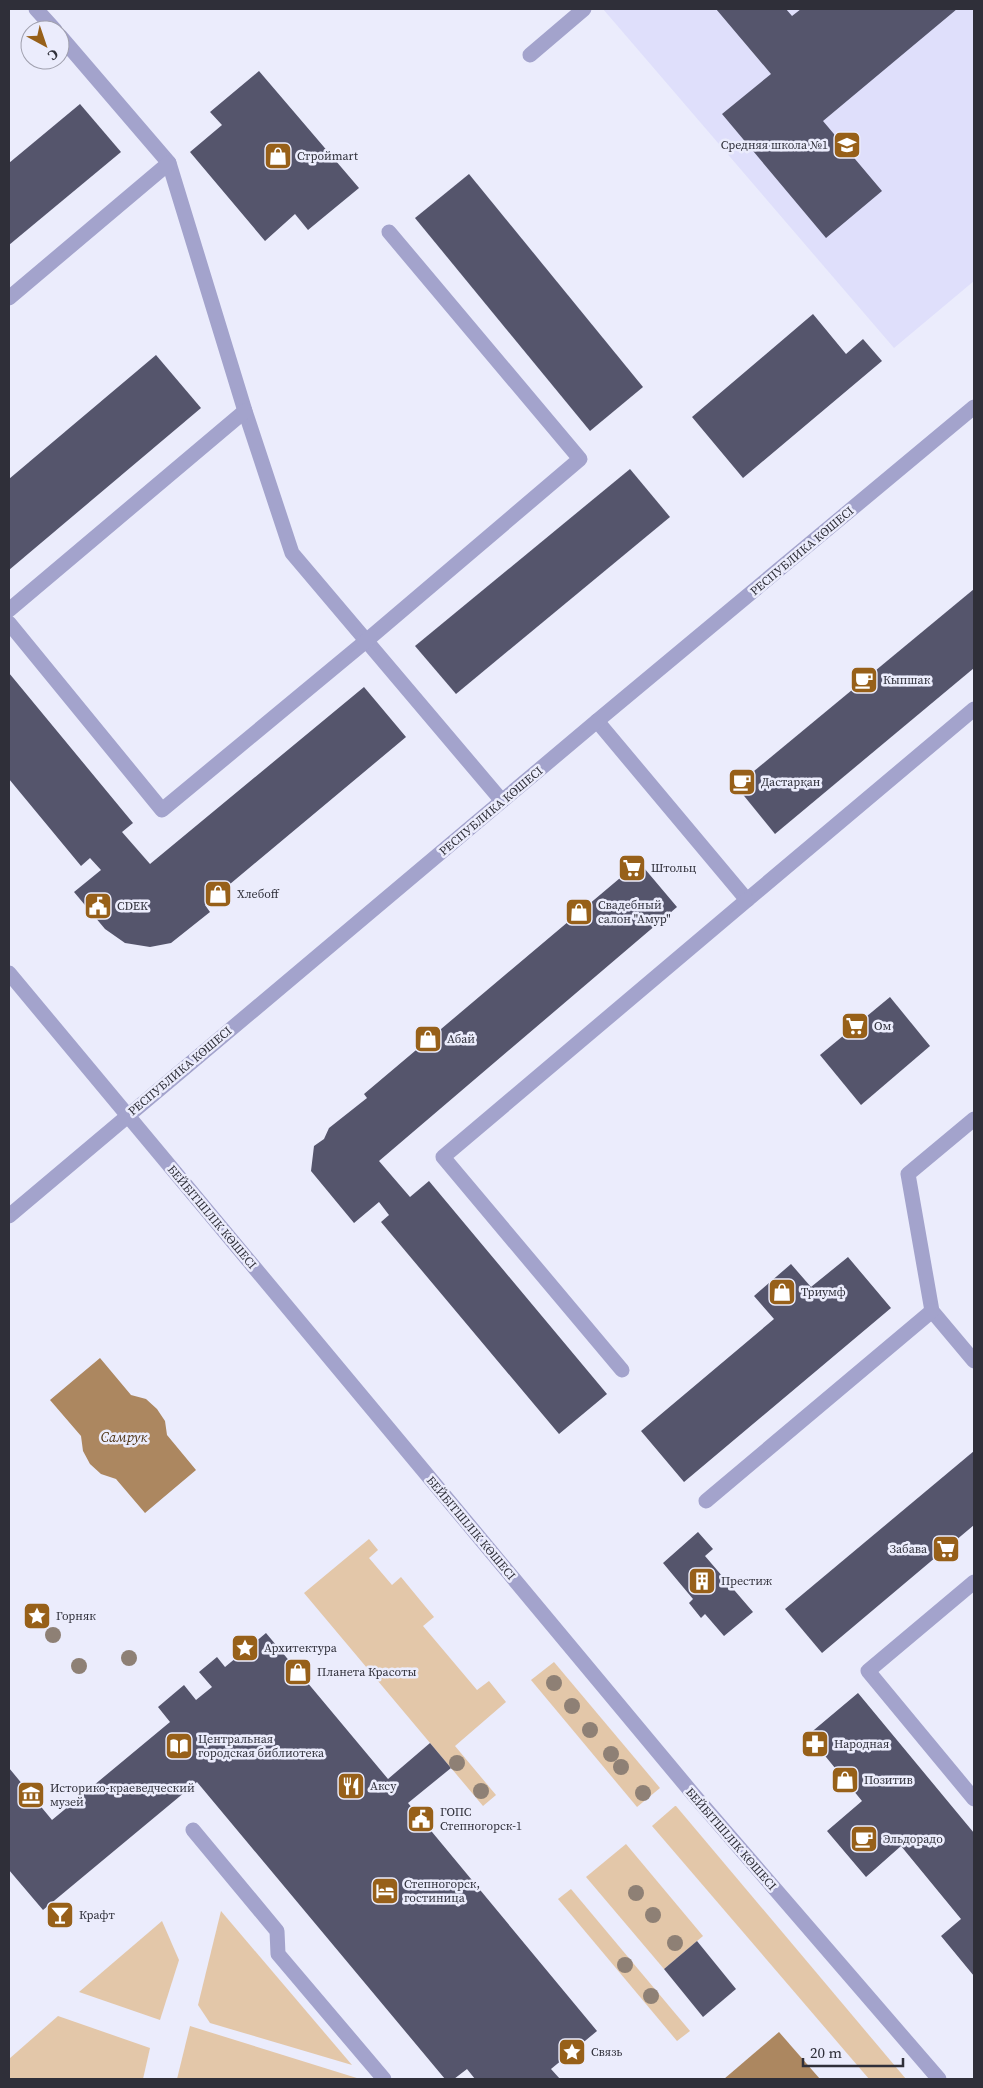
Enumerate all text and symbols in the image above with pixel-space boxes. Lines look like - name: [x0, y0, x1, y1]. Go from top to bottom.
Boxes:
- north arrow: [20, 20, 70, 70]
- text: С: [43, 44, 63, 66]
- school or university icon: Средняя школа №1: [832, 130, 862, 160]
- place label: Средняя школа №1: [721, 137, 828, 153]
- shop icon: Стройmart: [263, 141, 293, 171]
- place label: Стройmart: [297, 148, 358, 164]
- street label: РЕСПУБЛИКА КӨШЕСІ: [747, 503, 857, 599]
- cafe icon: Кыпшак: [849, 665, 879, 695]
- place label: Кыпшак: [883, 672, 931, 688]
- street label: РЕСПУБЛИКА КӨШЕСІ: [436, 763, 546, 859]
- cafe icon: Дастарқан: [727, 767, 757, 797]
- place label: Дастарқан: [761, 774, 821, 790]
- supermarket icon: Штольц: [617, 853, 647, 883]
- place label: Штольц: [651, 860, 697, 876]
- shop icon: Хлебoff: [203, 879, 233, 909]
- place label: Хлебoff: [237, 886, 280, 902]
- public building icon: CDEK: [83, 891, 113, 921]
- shop icon: Свадебный салон "Амур": [564, 897, 594, 927]
- place label: Свадебный салон "Амур": [598, 897, 671, 927]
- place label: CDEK: [117, 898, 148, 914]
- supermarket icon: Ом: [840, 1011, 870, 1041]
- place label: Ом: [874, 1018, 891, 1034]
- street label: РЕСПУБЛИКА КӨШЕСІ: [125, 1023, 235, 1119]
- shop icon: Абай: [413, 1024, 443, 1054]
- place label: Абай: [447, 1031, 475, 1047]
- street label: БЕЙБІТШІЛІК КӨШЕСІ: [164, 1162, 260, 1272]
- shop icon: Триумф: [767, 1277, 797, 1307]
- place label: Триумф: [801, 1284, 846, 1300]
- water label: Самрук: [101, 1427, 147, 1447]
- street label: БЕЙБІТШІЛІК КӨШЕСІ: [423, 1473, 519, 1583]
- supermarket icon: Забава: [931, 1534, 961, 1564]
- place label: Забава: [889, 1541, 928, 1557]
- building icon: Престиж: [687, 1566, 717, 1596]
- place label: Престиж: [721, 1573, 772, 1589]
- place icon: Горняк: [22, 1601, 52, 1631]
- place label: Горняк: [56, 1608, 96, 1624]
- place icon: Архитектура: [230, 1633, 260, 1663]
- place label: Архитектура: [264, 1640, 338, 1656]
- shop icon: Планета Красоты: [283, 1657, 313, 1687]
- place label: Планета Красоты: [317, 1664, 416, 1680]
- pharmacy icon: Народная: [800, 1729, 830, 1759]
- library icon: Центральная городская библиотека: [164, 1731, 194, 1761]
- place label: Центральная городская библиотека: [198, 1731, 325, 1761]
- place label: Народная: [834, 1736, 889, 1752]
- shop icon: Позитив: [830, 1765, 860, 1795]
- restaurant icon: Аксу: [336, 1771, 366, 1801]
- place label: Позитив: [864, 1772, 913, 1788]
- place label: Аксу: [370, 1778, 397, 1794]
- museum icon: Историко-краеведческий музей: [16, 1780, 46, 1810]
- place label: Историко-краеведческий музей: [50, 1780, 195, 1810]
- street label: БЕЙБІТШІЛІК КӨШЕСІ: [682, 1784, 780, 1894]
- public building icon: ГОПС Степногорск-1: [406, 1804, 436, 1834]
- place label: ГОПС Степногорск-1: [440, 1804, 522, 1834]
- cafe icon: Эльдорадо: [849, 1824, 879, 1854]
- place label: Эльдорадо: [883, 1831, 943, 1847]
- hotel icon: Степногорск, гостиница: [370, 1876, 400, 1906]
- place label: Степногорск, гостиница: [404, 1876, 480, 1906]
- bar icon: Крафт: [45, 1900, 75, 1930]
- place label: Крафт: [79, 1907, 115, 1923]
- scale bar: [803, 2036, 903, 2068]
- place icon: Связь: [557, 2037, 587, 2067]
- text: 20 m: [810, 2042, 842, 2063]
- place label: Связь: [591, 2044, 622, 2060]

